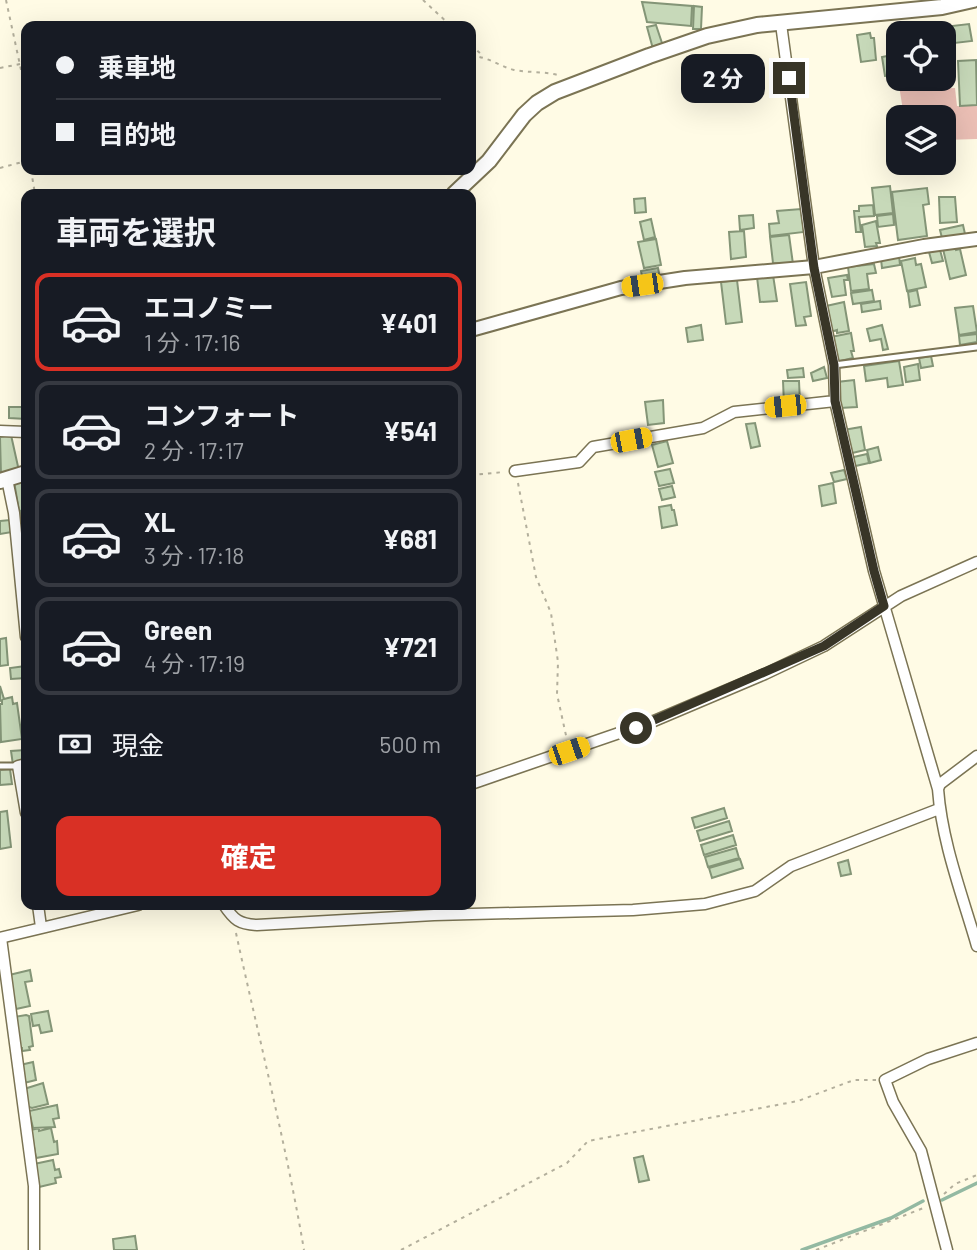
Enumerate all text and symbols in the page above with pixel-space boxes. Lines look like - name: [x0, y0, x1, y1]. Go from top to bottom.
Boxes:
- map controls: [886, 21, 956, 175]
- button: locate: [886, 21, 956, 91]
- text: 乗車地: [98, 51, 176, 82]
- callout: 2 分: [680, 54, 764, 102]
- route end: [773, 62, 805, 94]
- text: 2 分: [703, 64, 743, 92]
- button: layers: [886, 105, 956, 175]
- text: 目的地: [98, 118, 176, 149]
- text: 車両を選択: [56, 212, 216, 250]
- car: [620, 272, 665, 298]
- icon: car: [60, 291, 123, 354]
- text: エコノミー: [144, 291, 274, 322]
- text: ¥401: [380, 307, 437, 338]
- text: 1 分 · 17:16: [144, 328, 240, 356]
- car: [764, 393, 807, 419]
- icon: car: [60, 399, 123, 462]
- text: コンフォート: [144, 399, 299, 430]
- text: ¥541: [383, 415, 437, 446]
- car: [609, 426, 654, 454]
- text: 2 分 · 17:17: [144, 436, 244, 464]
- text: XL: [144, 506, 175, 537]
- icon: car: [60, 507, 123, 570]
- text: ¥681: [382, 523, 437, 554]
- text: 3 分 · 17:18: [144, 541, 244, 569]
- text: Green: [144, 614, 212, 645]
- icon: car: [60, 615, 123, 678]
- text: ¥721: [383, 631, 437, 662]
- text: 4 分 · 17:19: [144, 649, 245, 677]
- route start: [620, 712, 652, 744]
- icon: cash: [56, 725, 94, 763]
- text: 現金: [112, 729, 164, 760]
- text: 500 m: [380, 730, 441, 758]
- car: [546, 734, 593, 768]
- button: 確定: [56, 816, 441, 896]

